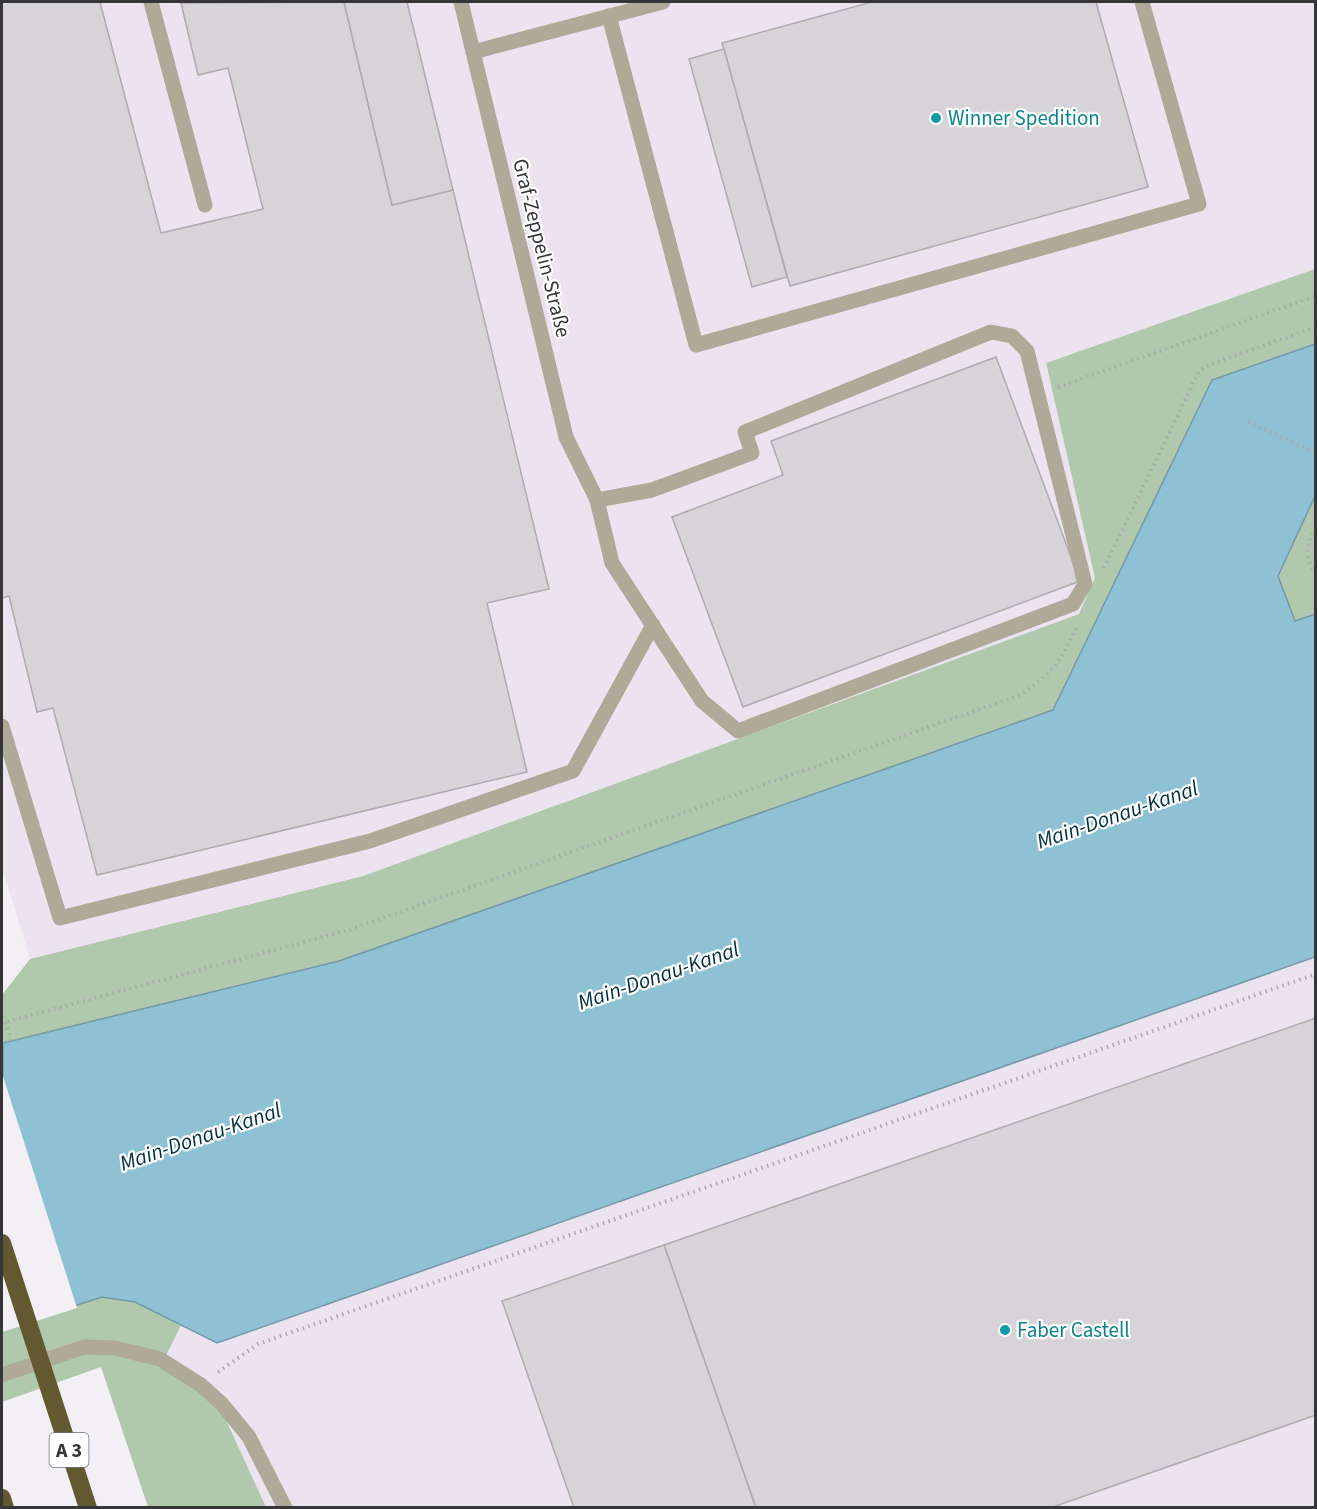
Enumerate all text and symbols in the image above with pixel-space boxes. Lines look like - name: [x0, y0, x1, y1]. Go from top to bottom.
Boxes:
- place label: Winner Spedition: [948, 103, 1100, 133]
- marker: Winner Spedition: [929, 111, 943, 125]
- street label: Graf-Zeppelin-Straße: [505, 155, 579, 341]
- water label: Main-Donau-Kanal: [1032, 772, 1203, 858]
- water label: Main-Donau-Kanal: [573, 933, 744, 1019]
- water label: Main-Donau-Kanal: [115, 1094, 286, 1180]
- place label: Faber Castell: [1017, 1315, 1130, 1345]
- marker: Faber Castell: [998, 1323, 1012, 1337]
- road number: A 3: [50, 1433, 88, 1467]

